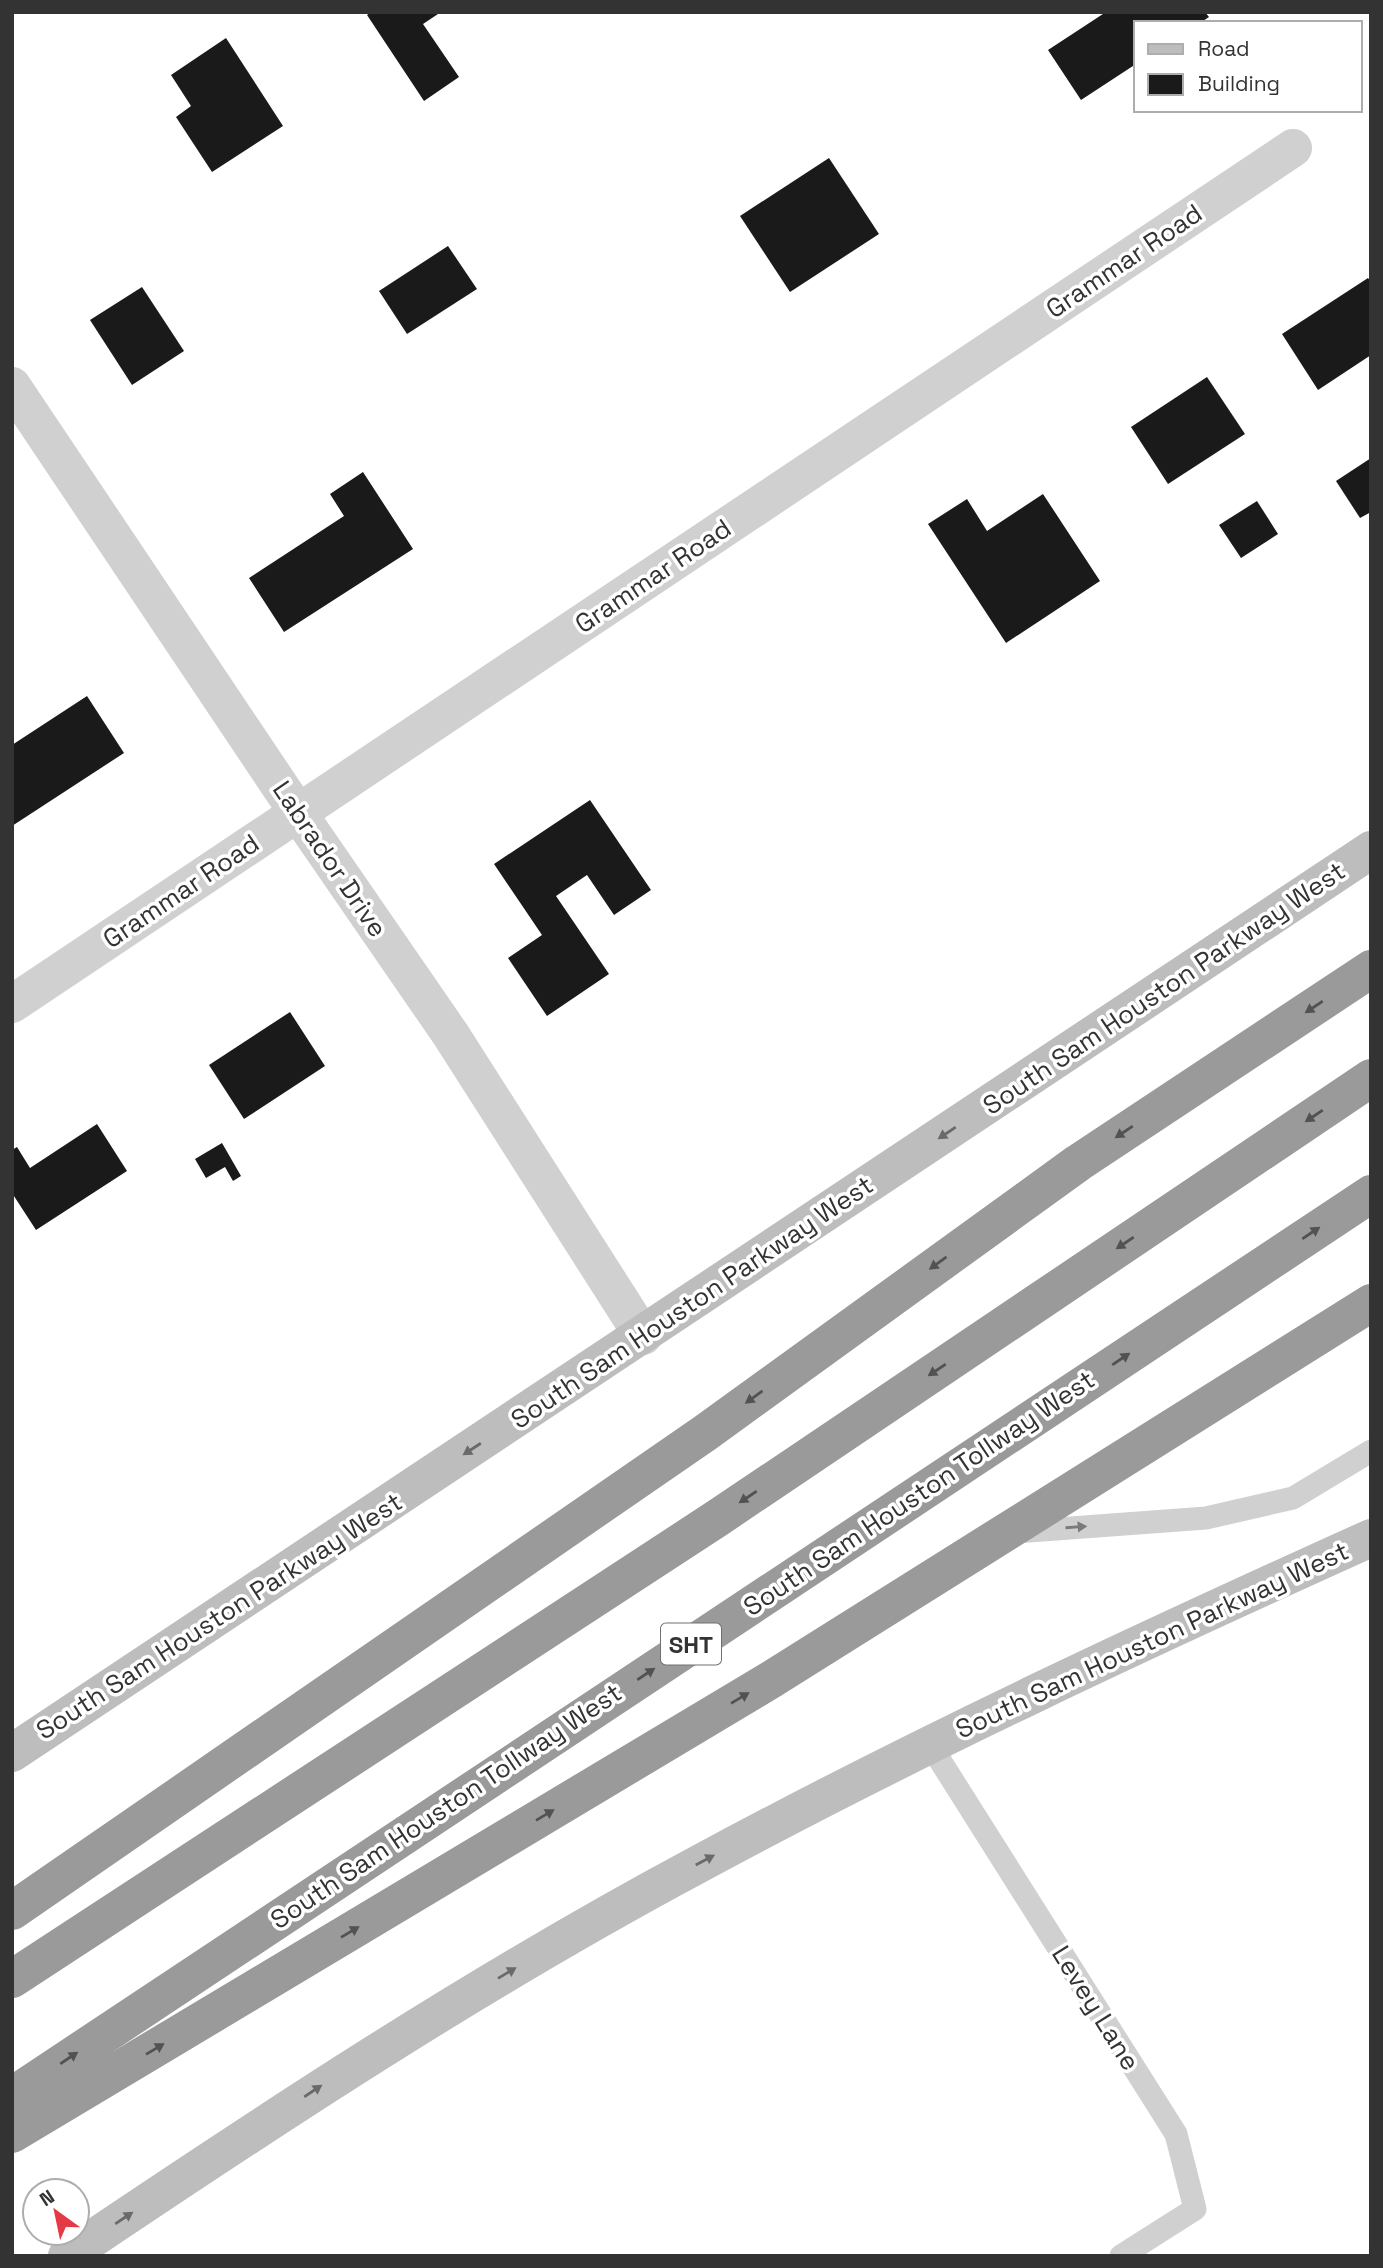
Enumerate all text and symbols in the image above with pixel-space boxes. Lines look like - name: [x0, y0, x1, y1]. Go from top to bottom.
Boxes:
- legend: [1134, 21, 1362, 112]
- text: Road: [1198, 35, 1250, 62]
- text: Building: [1198, 70, 1280, 97]
- street label: Grammar Road: [1039, 196, 1209, 326]
- street label: Grammar Road: [568, 511, 738, 641]
- street label: Labrador Drive: [265, 774, 395, 944]
- street label: Grammar Road: [96, 826, 266, 956]
- street label: South Sam Houston Parkway West: [976, 854, 1352, 1122]
- one-way arrow: [1304, 1000, 1324, 1013]
- one-way arrow: [1305, 1109, 1323, 1123]
- one-way arrow: [1115, 1125, 1133, 1139]
- one-way arrow: [938, 1126, 956, 1140]
- street label: South Sam Houston Parkway West: [504, 1168, 880, 1436]
- one-way arrow: [1302, 1226, 1320, 1240]
- one-way arrow: [1116, 1236, 1135, 1249]
- one-way arrow: [929, 1256, 947, 1270]
- one-way arrow: [1112, 1352, 1131, 1365]
- street label: South Sam Houston Tollway West: [737, 1362, 1101, 1624]
- one-way arrow: [928, 1363, 946, 1377]
- one-way arrow: [745, 1390, 763, 1404]
- one-way arrow: [462, 1442, 482, 1455]
- street label: South Sam Houston Parkway West: [29, 1485, 409, 1747]
- one-way arrow: [739, 1490, 757, 1504]
- one-way arrow: [1066, 1521, 1088, 1532]
- street label: South Sam Houston Parkway West: [950, 1534, 1354, 1746]
- road number: SHT: [661, 1624, 721, 1664]
- one-way arrow: [636, 1667, 656, 1680]
- street label: South Sam Houston Tollway West: [264, 1675, 628, 1937]
- one-way arrow: [731, 1692, 750, 1704]
- one-way arrow: [536, 1808, 555, 1821]
- one-way arrow: [695, 1855, 715, 1867]
- one-way arrow: [341, 1925, 360, 1938]
- street label: Levey Lane: [1044, 1939, 1148, 2077]
- one-way arrow: [498, 1967, 517, 1980]
- one-way arrow: [145, 2042, 164, 2055]
- one-way arrow: [59, 2051, 79, 2064]
- one-way arrow: [303, 2085, 322, 2098]
- north arrow: [21, 2177, 91, 2247]
- text: N: [35, 2184, 59, 2212]
- one-way arrow: [114, 2212, 133, 2225]

